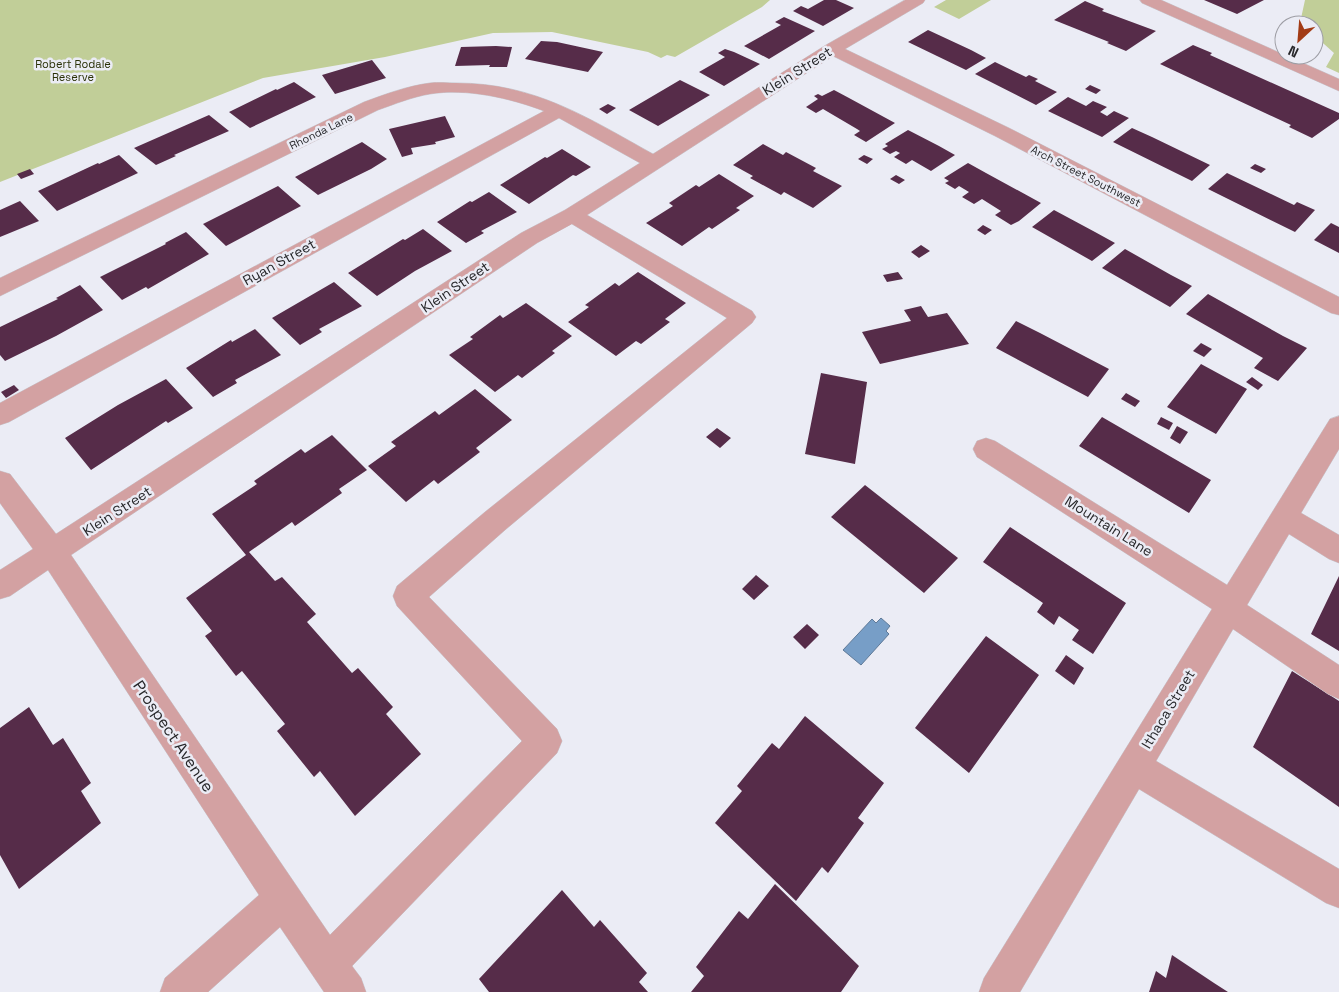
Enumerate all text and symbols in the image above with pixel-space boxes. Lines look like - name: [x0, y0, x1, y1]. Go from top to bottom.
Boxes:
- north arrow: [1274, 15, 1324, 65]
- text: N: [1285, 42, 1301, 62]
- street label: Klein Street: [759, 43, 835, 99]
- park label: Robert Rodale Reserve: [35, 57, 111, 84]
- street label: Rhonda Lane: [287, 110, 355, 152]
- street label: Arch Street Southwest: [1029, 142, 1143, 210]
- street label: Ryan Street: [239, 235, 319, 289]
- street label: Klein Street: [417, 258, 493, 316]
- street label: Klein Street: [79, 482, 155, 540]
- street label: Mountain Lane: [1062, 492, 1156, 560]
- street label: Ithaca Street: [1137, 666, 1199, 752]
- street label: Prospect Avenue: [128, 676, 219, 796]

